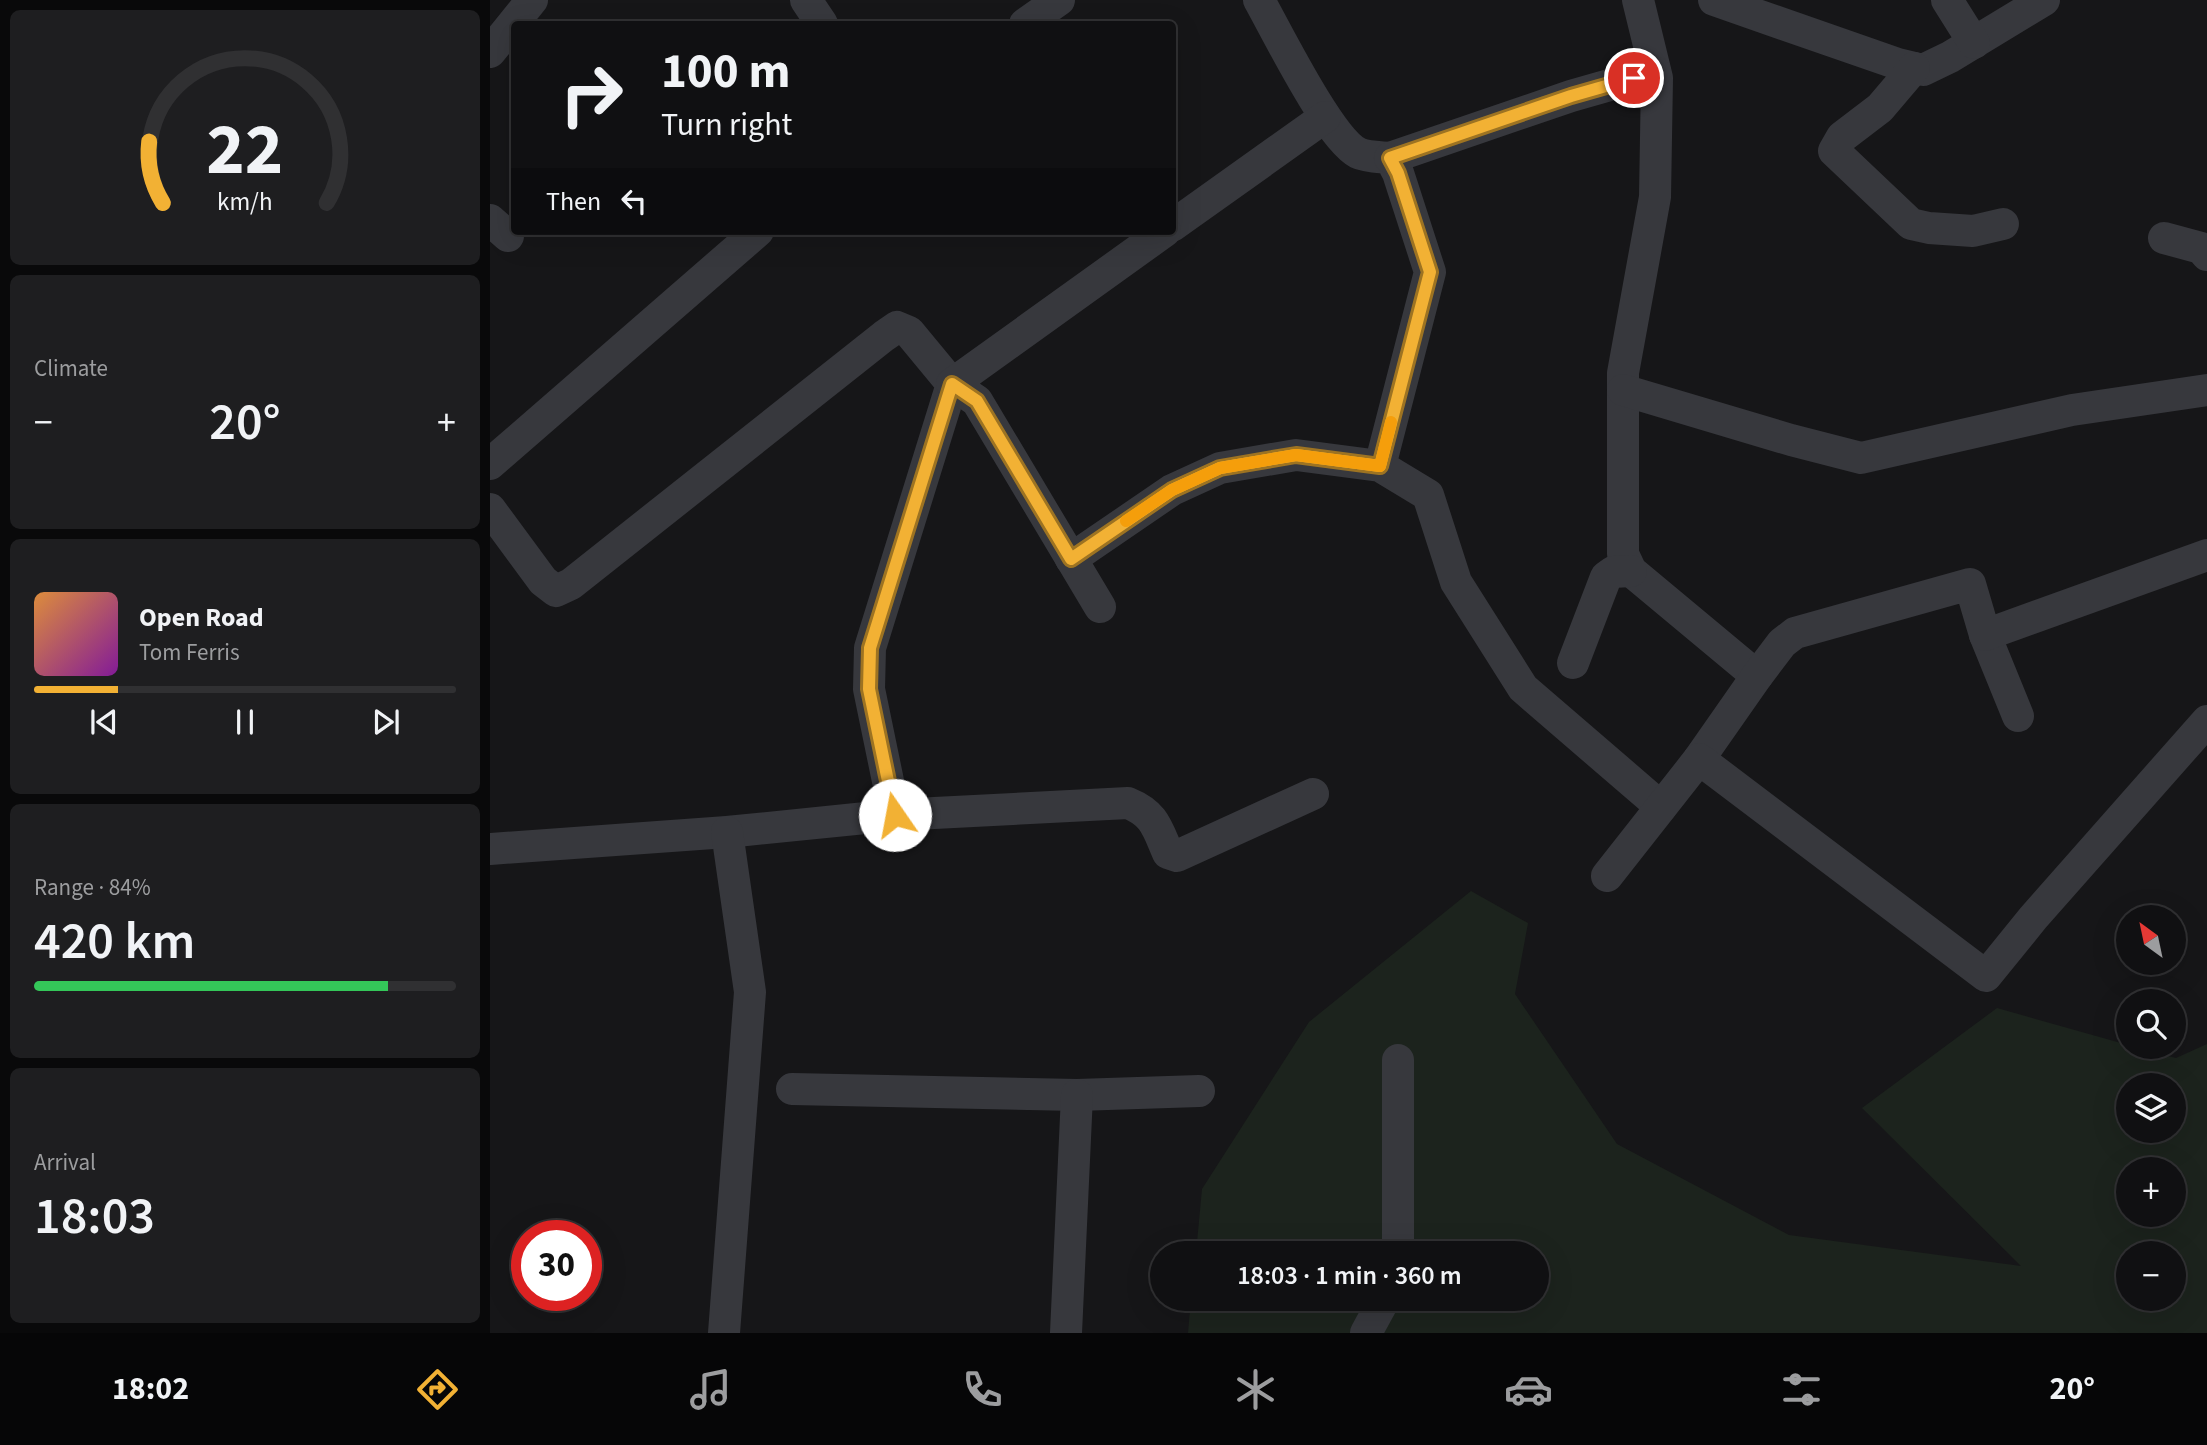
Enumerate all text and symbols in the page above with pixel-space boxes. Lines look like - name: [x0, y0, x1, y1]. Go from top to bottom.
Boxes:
- text: 100 m: [661, 37, 790, 107]
- pin: [1604, 48, 1664, 108]
- icon: right: [546, 49, 637, 140]
- icon: arrive: [1615, 59, 1653, 97]
- text: 22: [207, 99, 283, 203]
- text: Turn right: [661, 102, 792, 148]
- icon: left: [615, 182, 653, 220]
- text: Then: [546, 183, 601, 220]
- text: km/h: [217, 184, 273, 220]
- text: Climate: [34, 352, 108, 385]
- text: 20°: [209, 386, 281, 460]
- text: −: [34, 396, 53, 450]
- text: +: [437, 396, 456, 450]
- text: Open Road: [139, 599, 264, 636]
- text: Tom Ferris: [139, 636, 240, 669]
- icon: previous: [85, 703, 123, 741]
- icon: pause: [226, 703, 264, 741]
- icon: next: [367, 703, 405, 741]
- position arrow: [858, 778, 932, 852]
- text: Range · 84%: [34, 871, 151, 904]
- text: 420 km: [34, 905, 195, 979]
- north arrow: [2116, 905, 2186, 975]
- map controls: [2116, 905, 2186, 1311]
- button: search: [2116, 989, 2186, 1059]
- button: layers: [2116, 1073, 2186, 1143]
- text: Arrival: [34, 1146, 96, 1179]
- button: +: [2116, 1157, 2186, 1227]
- text: 18:03: [34, 1180, 155, 1254]
- speed limit sign: 30: [511, 1220, 602, 1311]
- button: −: [2116, 1241, 2186, 1311]
- text: 18:03 · 1 min · 360 m: [1237, 1257, 1462, 1294]
- icon: directions: [413, 1365, 462, 1414]
- icon: music: [686, 1365, 735, 1414]
- icon: phone: [958, 1365, 1007, 1414]
- icon: climate: [1231, 1365, 1280, 1414]
- icon: car: [1504, 1365, 1553, 1414]
- icon: filters: [1777, 1365, 1826, 1414]
- text: 18:02: [112, 1366, 189, 1412]
- text: 20°: [2050, 1366, 2095, 1412]

